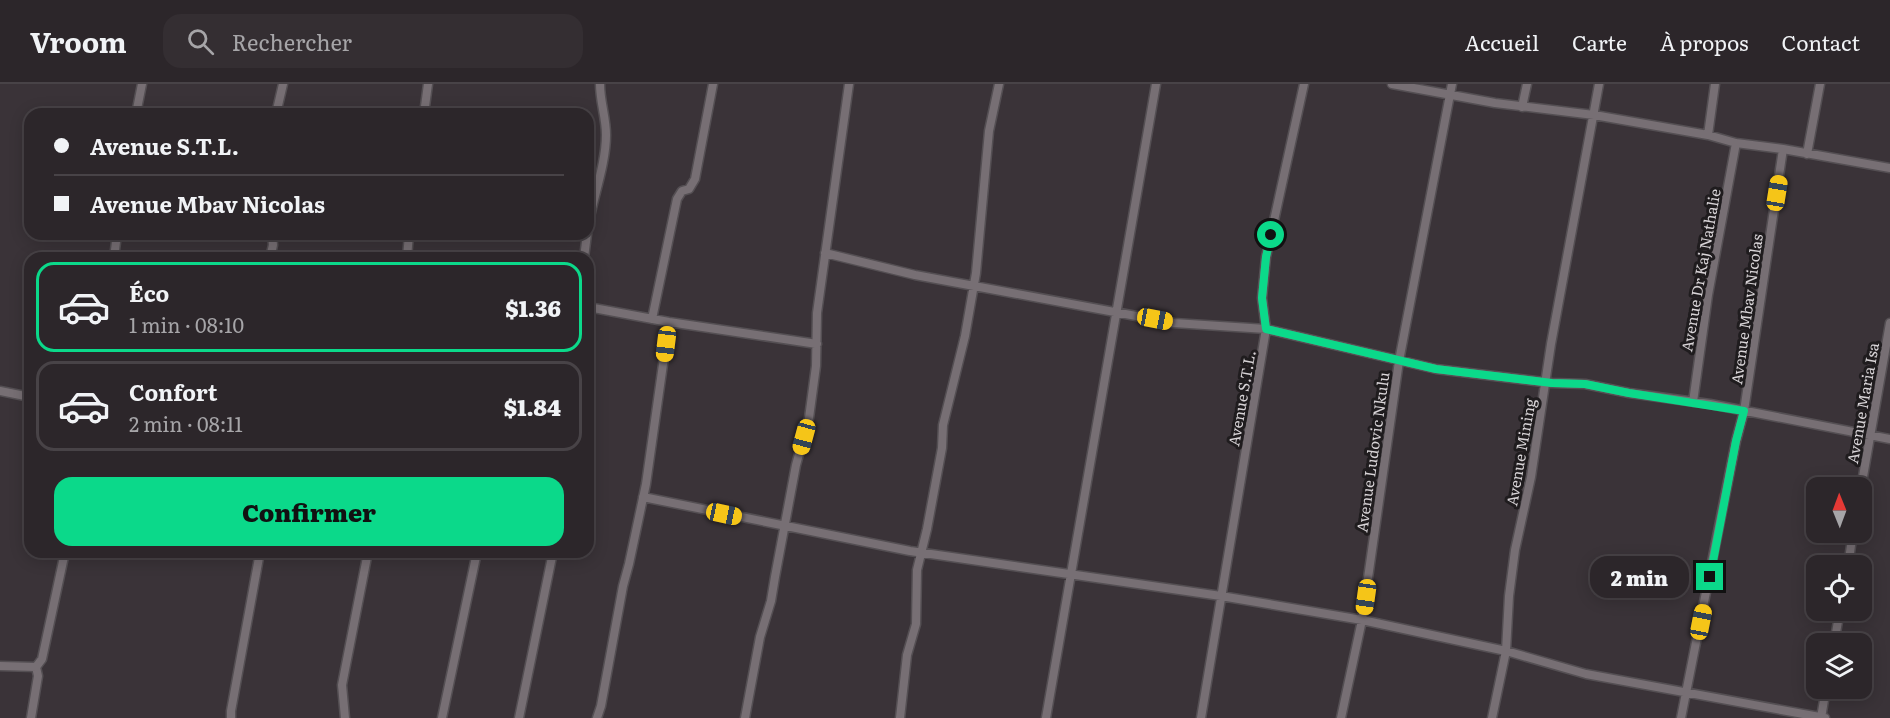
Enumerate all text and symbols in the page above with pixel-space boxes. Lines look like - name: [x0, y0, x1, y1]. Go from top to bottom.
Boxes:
- search box: [163, 14, 583, 68]
- text: Vroom: [30, 20, 127, 62]
- icon: search: [184, 25, 217, 58]
- text: Rechercher: [232, 25, 352, 58]
- text: Accueil: [1465, 26, 1539, 57]
- text: Carte: [1572, 26, 1627, 57]
- text: À propos: [1660, 26, 1749, 57]
- text: Contact: [1782, 26, 1860, 57]
- text: Avenue S.T.L.: [90, 129, 239, 162]
- car: [1765, 174, 1789, 212]
- street label: Avenue Dr Kaj Nathalie: [1674, 186, 1726, 353]
- text: Avenue Mbav Nicolas: [90, 187, 325, 220]
- route start: [1257, 221, 1284, 248]
- street label: Avenue Mbav Nicolas: [1724, 232, 1768, 386]
- text: Éco: [129, 276, 169, 309]
- icon: car: [57, 280, 111, 334]
- text: $1.36: [505, 291, 561, 324]
- car: [1136, 307, 1174, 331]
- text: 1 min · 08:10: [129, 309, 244, 339]
- car: [655, 325, 677, 363]
- street label: Avenue Maria Isa: [1840, 340, 1884, 465]
- street label: Avenue S.T.L.: [1221, 348, 1261, 448]
- street label: Avenue Ludovic Nkulu: [1349, 370, 1395, 534]
- text: Confort: [129, 375, 217, 408]
- icon: car: [57, 379, 111, 433]
- text: $1.84: [504, 390, 561, 423]
- street label: Avenue Mining: [1499, 396, 1541, 508]
- text: 2 min · 08:11: [129, 408, 243, 438]
- car: [791, 417, 817, 457]
- button: Confirmer: [54, 477, 564, 546]
- north arrow: [1806, 477, 1872, 543]
- map controls: [1806, 477, 1872, 699]
- car: [705, 501, 743, 527]
- button: locate: [1806, 555, 1872, 621]
- callout: 2 min: [1590, 556, 1689, 598]
- text: 2 min: [1611, 562, 1668, 592]
- route end: [1696, 563, 1723, 590]
- car: [1355, 578, 1377, 616]
- car: [1689, 603, 1713, 641]
- button: layers: [1806, 633, 1872, 699]

